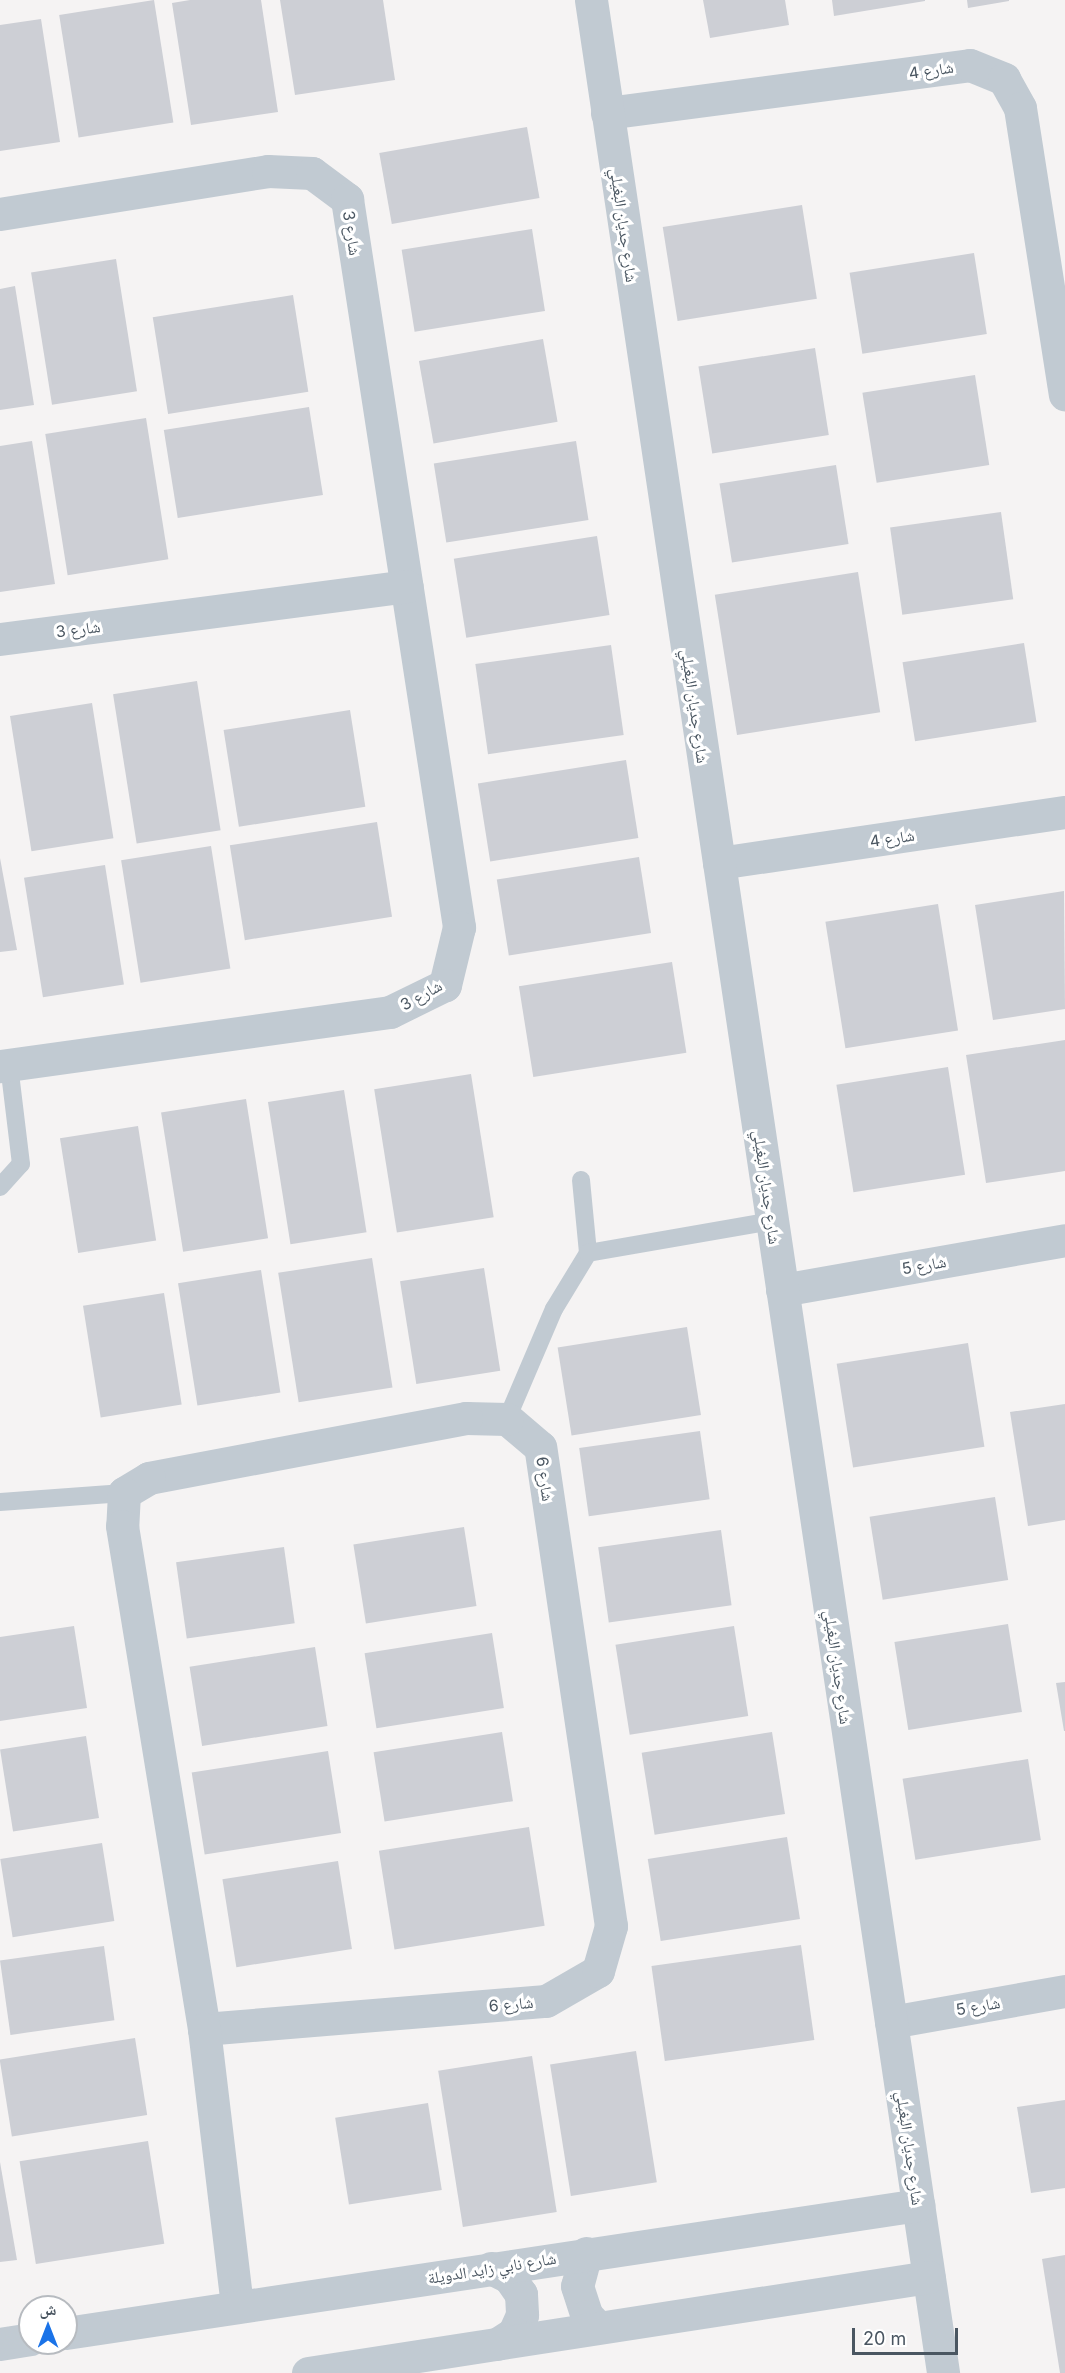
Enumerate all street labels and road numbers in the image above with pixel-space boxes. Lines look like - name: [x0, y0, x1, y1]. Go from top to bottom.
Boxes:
- street label: شارع 4: [907, 57, 955, 83]
- street label: شارع جديان البغيلي: [606, 167, 642, 283]
- street label: شارع 3: [339, 209, 365, 257]
- street label: شارع 3: [55, 617, 101, 641]
- street label: شارع جديان البغيلي: [677, 648, 713, 764]
- street label: شارع 4: [868, 825, 916, 851]
- street label: شارع 3: [397, 976, 445, 1014]
- street label: شارع جديان البغيلي: [749, 1129, 785, 1245]
- street label: شارع 5: [900, 1252, 948, 1278]
- street label: شارع 6: [532, 1455, 558, 1503]
- street label: شارع جديان البغيلي: [820, 1609, 856, 1725]
- street label: شارع 6: [488, 1992, 534, 2016]
- street label: شارع 5: [954, 1993, 1002, 2019]
- street label: شارع جديان البغيلي: [892, 2090, 928, 2206]
- street label: شارع نابي زايد الدويلة: [426, 2248, 558, 2288]

